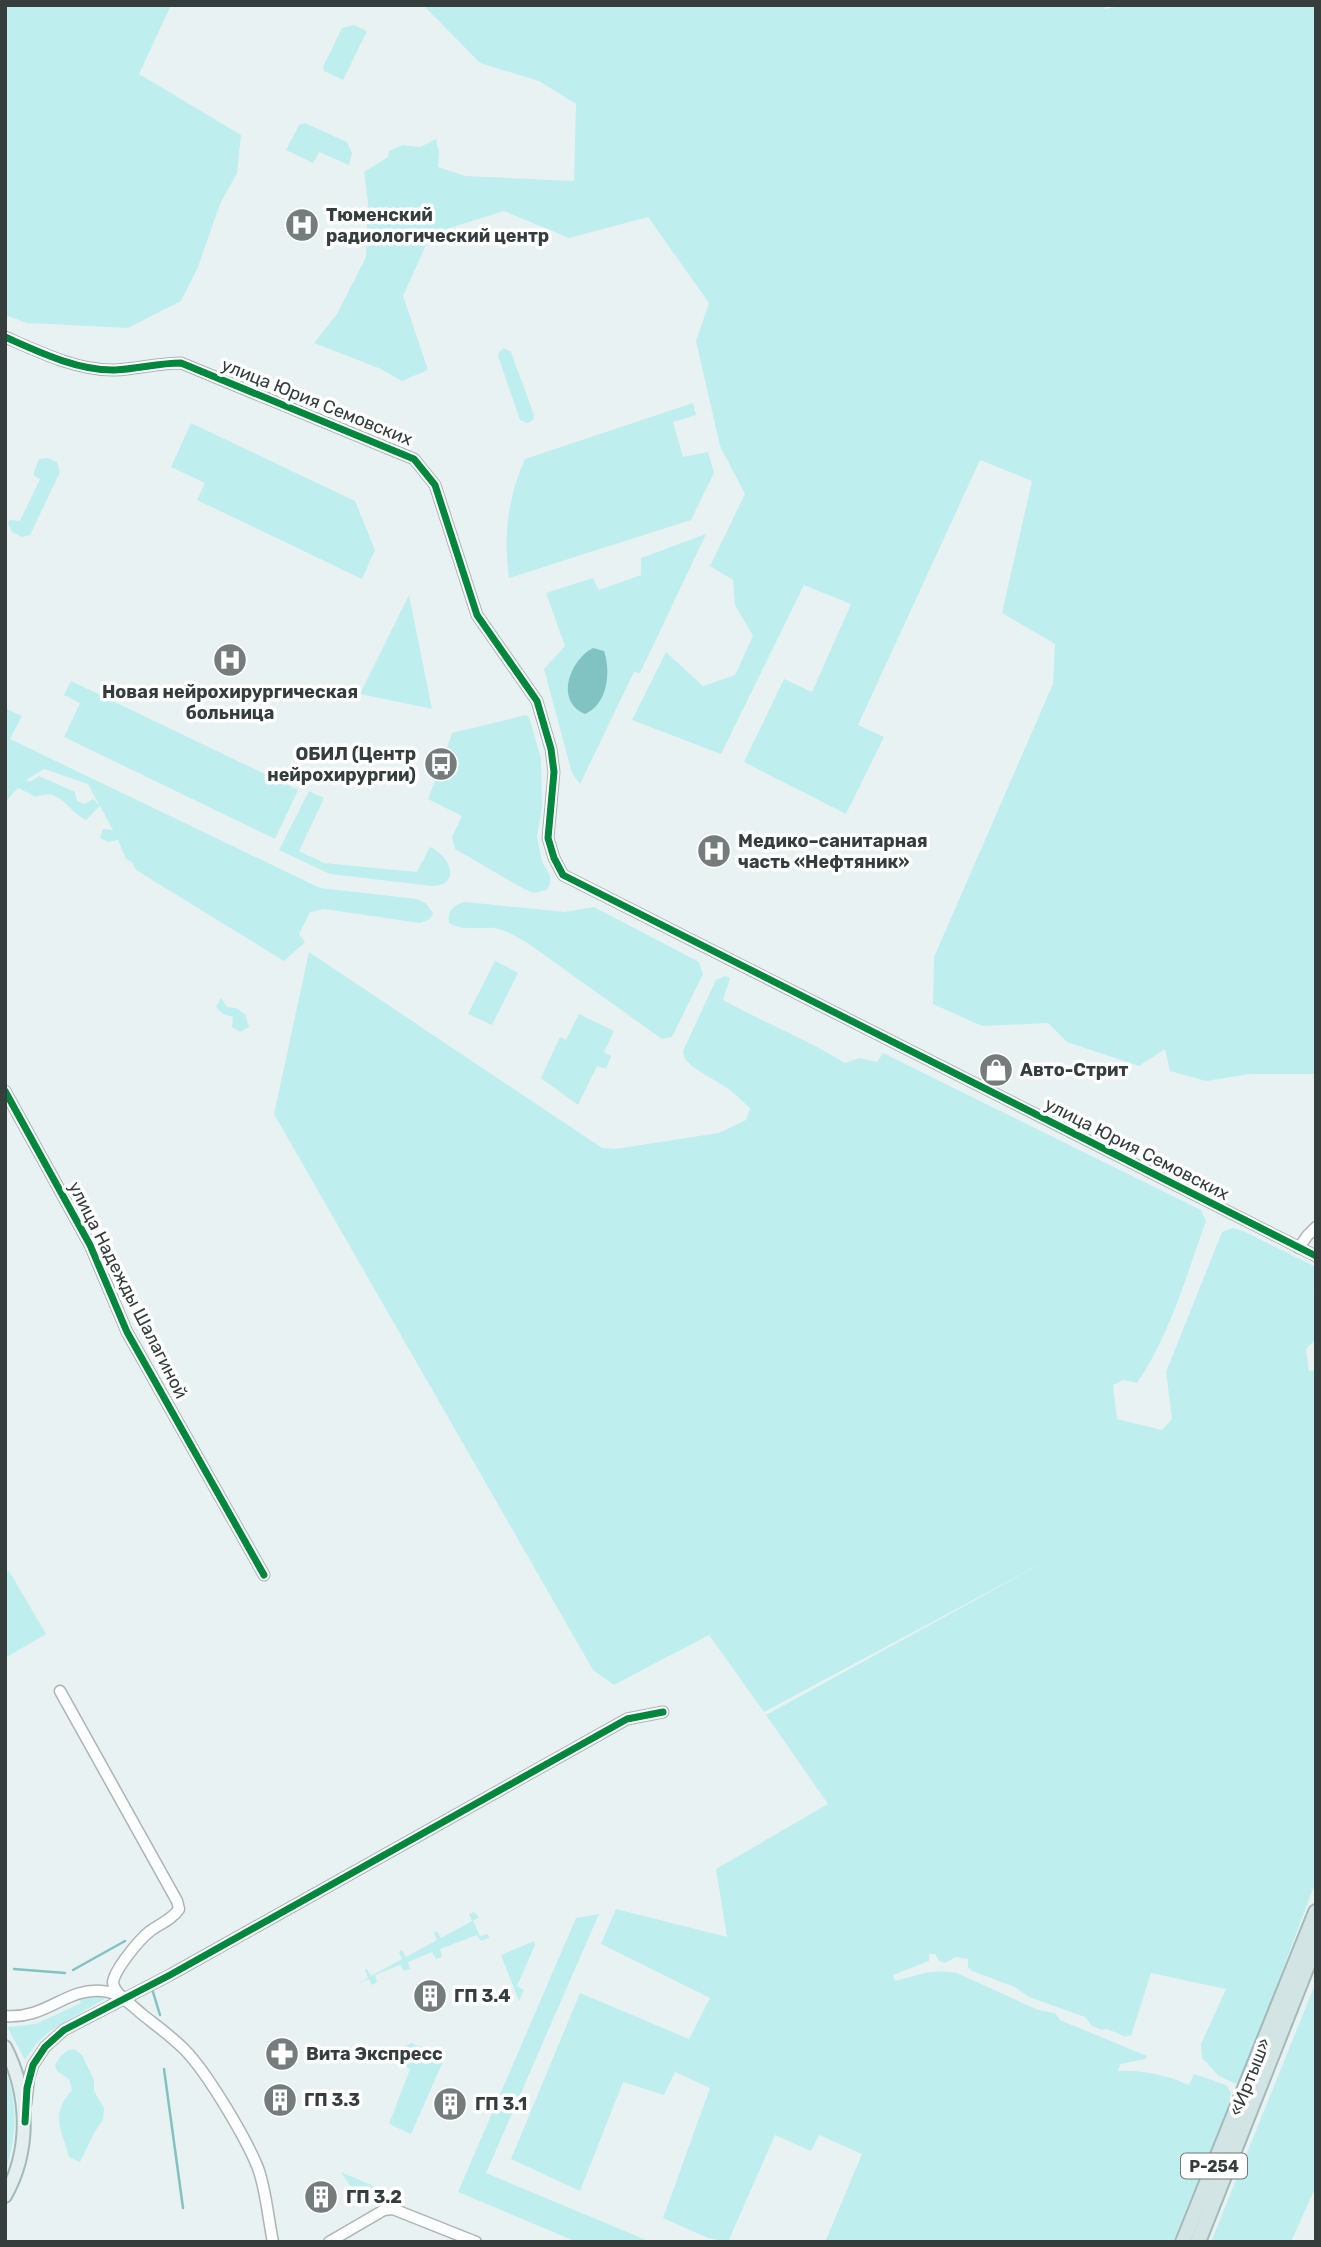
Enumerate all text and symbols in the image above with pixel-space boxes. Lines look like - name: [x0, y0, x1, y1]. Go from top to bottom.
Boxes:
- place label: Тюменский радиологический центр: [326, 204, 549, 247]
- hospital icon: Тюменский радиологический центр: [283, 206, 321, 244]
- street label: улица Юрия Семовских: [218, 354, 416, 451]
- hospital icon: Новая нейрохирургическая больница: [211, 641, 249, 679]
- place label: Новая нейрохирургическая больница: [102, 681, 358, 724]
- place label: ОБИЛ (Центр нейрохирургии): [267, 743, 416, 786]
- bus stop icon: ОБИЛ (Центр нейрохирургии): [422, 745, 460, 783]
- place label: Медико–санитарная часть «Нефтяник»: [738, 830, 928, 873]
- hospital icon: Медико–санитарная часть «Нефтяник»: [695, 832, 733, 870]
- shop icon: Авто-Стрит: [977, 1051, 1015, 1089]
- place label: Авто-Стрит: [1020, 1059, 1129, 1081]
- street label: улица Юрия Семовских: [1041, 1093, 1233, 1205]
- street label: улица Надежды Шалагиной: [64, 1178, 192, 1402]
- building icon: ГП 3.4: [411, 1977, 449, 2015]
- place label: ГП 3.4: [454, 1985, 511, 2007]
- pharmacy icon: Вита Экспресс: [263, 2035, 301, 2073]
- street label: «Иртыш»: [1224, 2035, 1276, 2119]
- place label: Вита Экспресс: [306, 2043, 443, 2065]
- building icon: ГП 3.3: [261, 2081, 299, 2119]
- building icon: ГП 3.1: [431, 2085, 469, 2123]
- place label: ГП 3.3: [304, 2089, 360, 2111]
- place label: ГП 3.1: [475, 2093, 527, 2115]
- road number: Р-254: [1181, 2154, 1247, 2178]
- building icon: ГП 3.2: [302, 2178, 340, 2216]
- place label: ГП 3.2: [346, 2186, 402, 2208]

